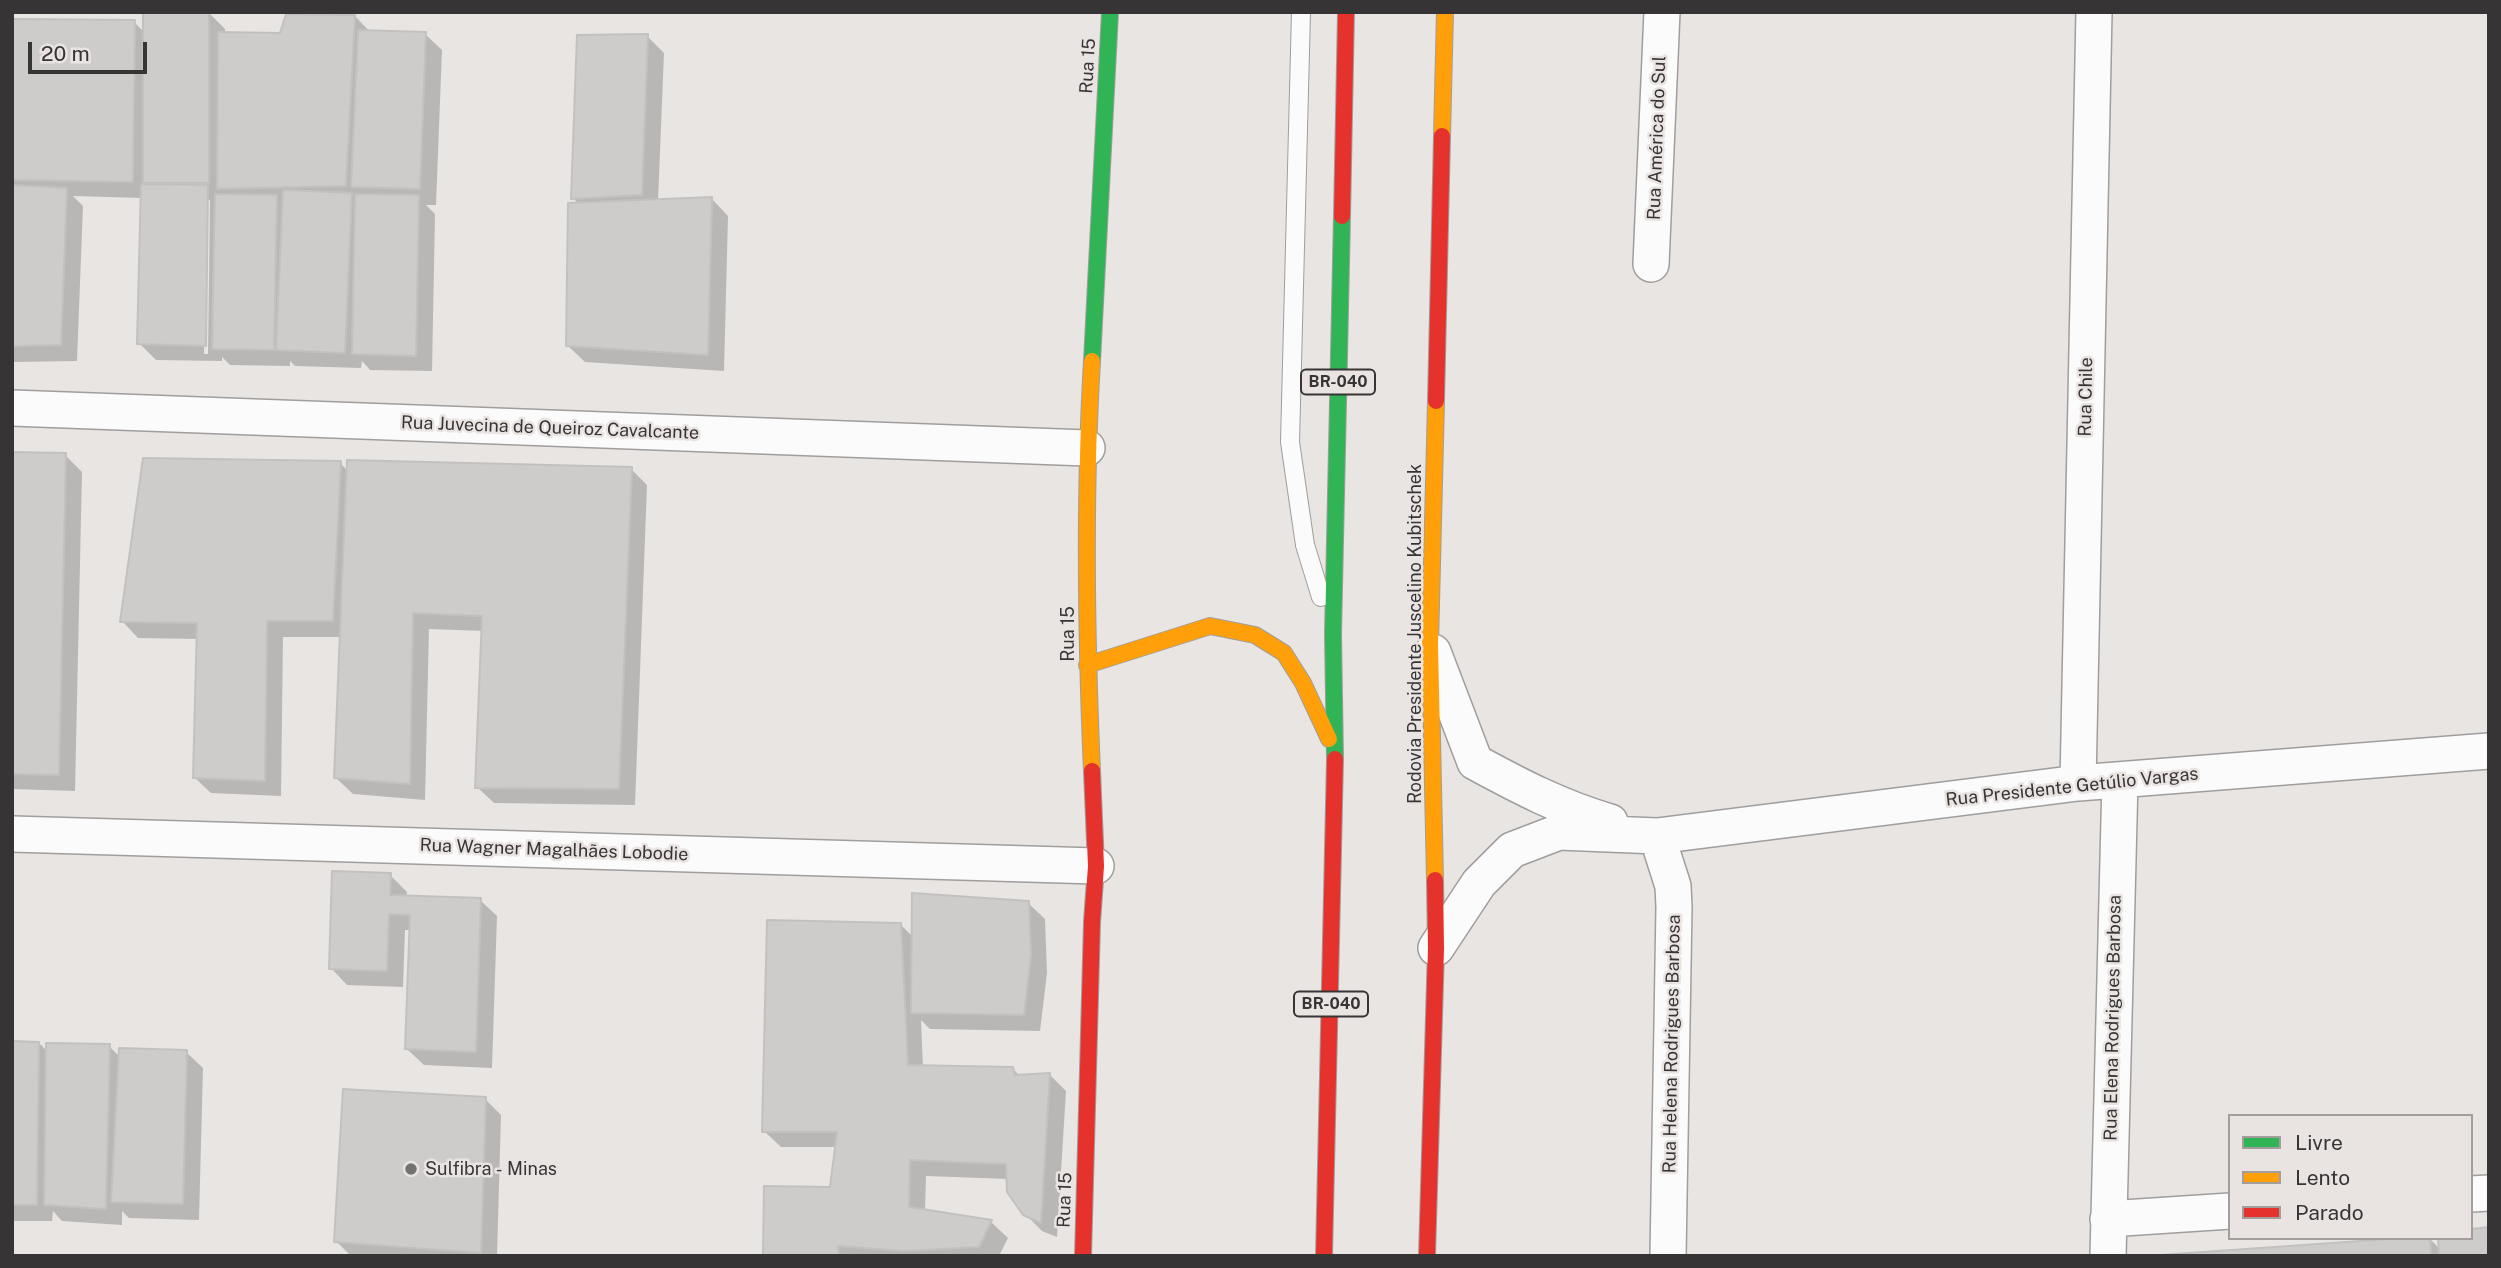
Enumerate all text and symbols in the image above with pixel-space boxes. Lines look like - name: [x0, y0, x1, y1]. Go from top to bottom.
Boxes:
- scale bar: [32, 28, 150, 72]
- street label: Rua 15: [1076, 38, 1100, 94]
- text: 20 m: [41, 41, 90, 66]
- street label: Rua América do Sul: [1643, 56, 1671, 220]
- street label: Rua Chile: [2075, 357, 2097, 437]
- road number: BR-040: [1301, 370, 1375, 394]
- street label: Rua Juvecina de Queiroz Cavalcante: [400, 412, 700, 444]
- street label: Rodovia Presidente Juscelino Kubitschek: [1404, 464, 1426, 804]
- street label: Rua 15: [1057, 606, 1079, 662]
- street label: Rua Presidente Getúlio Vargas: [1945, 763, 2199, 811]
- street label: Rua Wagner Magalhães Lobodie: [419, 835, 689, 865]
- street label: Rua Elena Rodrigues Barbosa: [2100, 895, 2126, 1141]
- street label: Rua Helena Rodrigues Barbosa: [1659, 914, 1685, 1174]
- road number: BR-040: [1294, 992, 1368, 1016]
- legend: [2228, 1114, 2473, 1240]
- text: Livre: [2295, 1130, 2343, 1155]
- place label: Sulfibra - Minas: [425, 1158, 557, 1180]
- marker: Sulfibra - Minas: [403, 1161, 419, 1177]
- text: Lento: [2295, 1165, 2350, 1190]
- street label: Rua 15: [1053, 1172, 1077, 1228]
- text: Parado: [2295, 1200, 2364, 1225]

